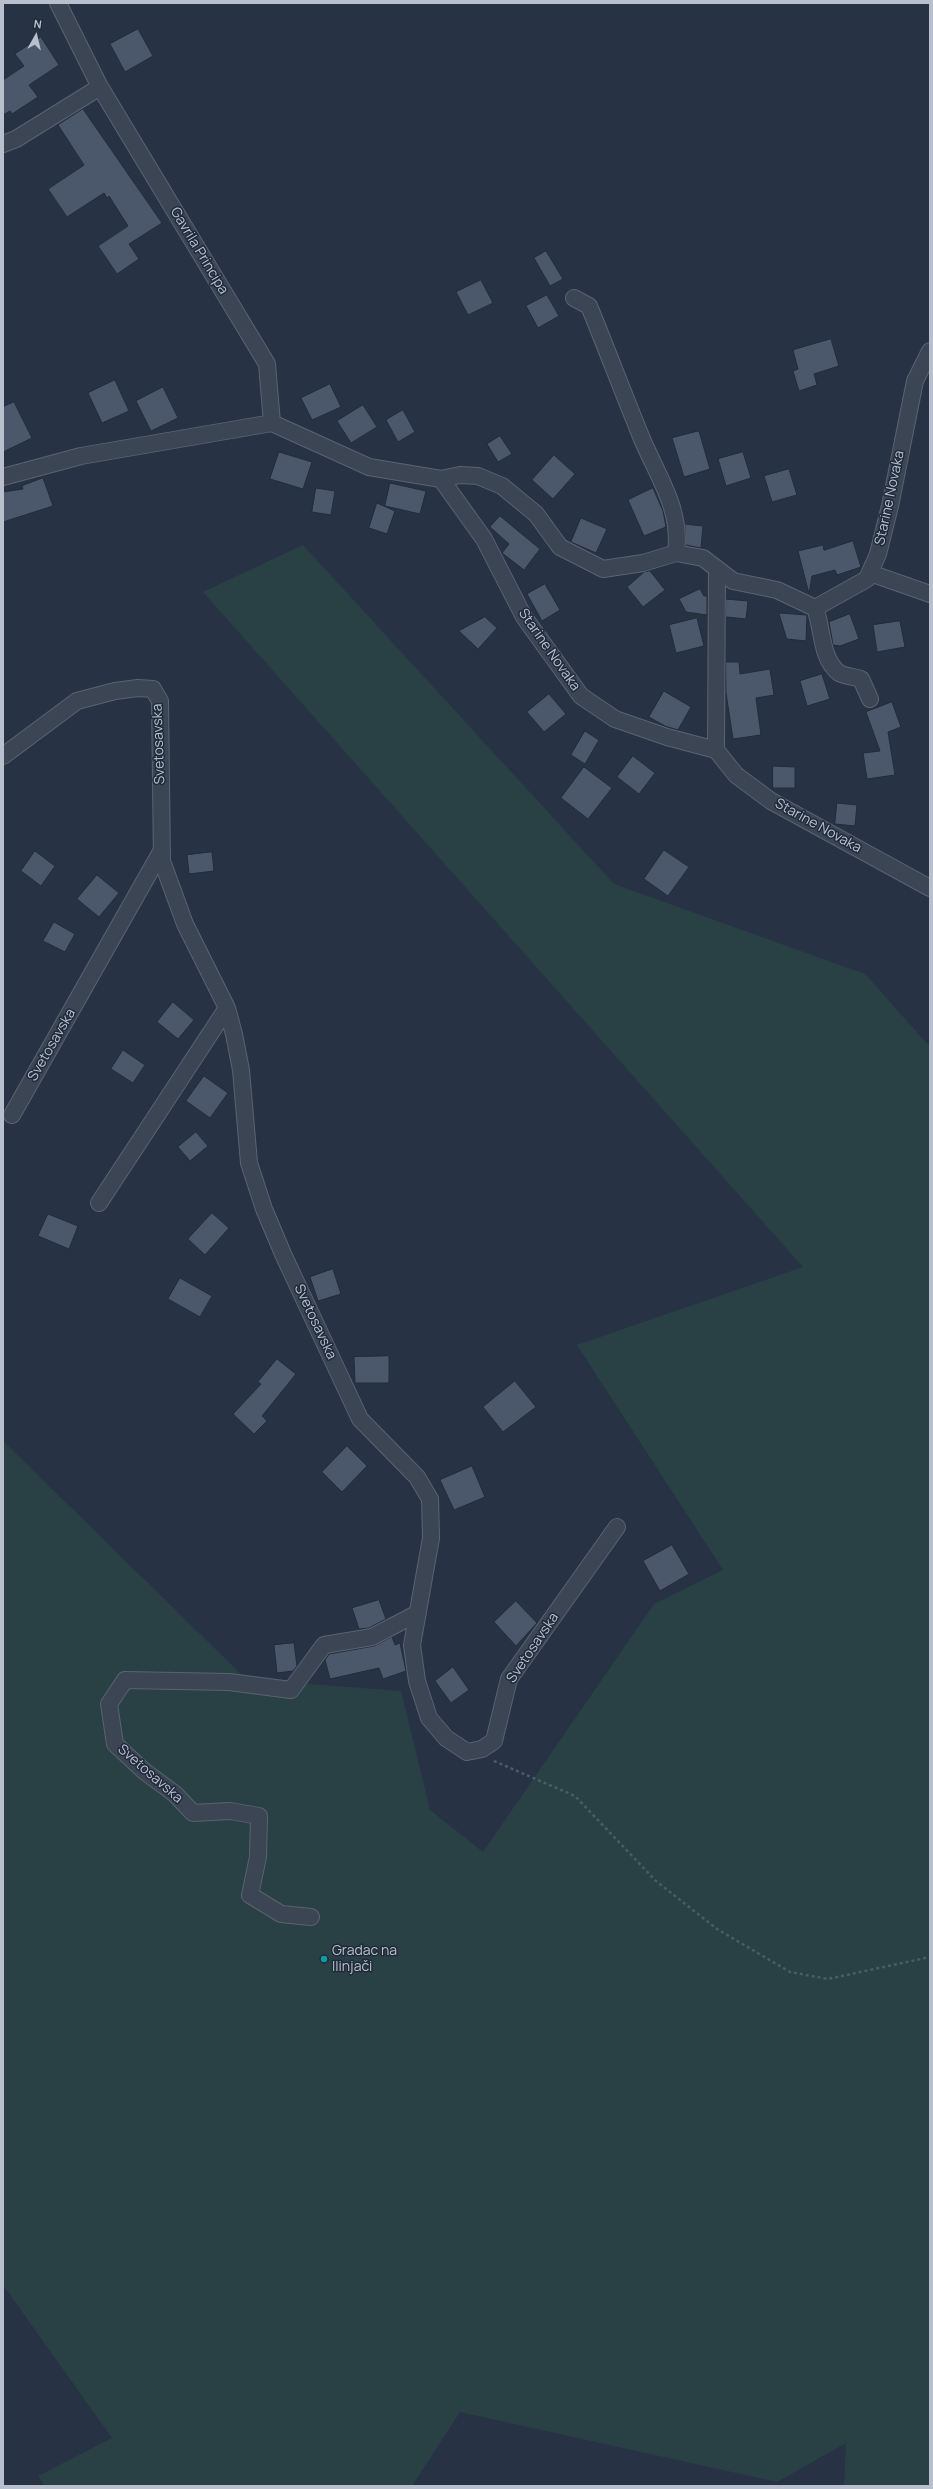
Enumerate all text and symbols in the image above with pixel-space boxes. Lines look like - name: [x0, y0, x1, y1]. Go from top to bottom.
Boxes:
- north arrow: [16, 16, 56, 56]
- text: N: [33, 16, 43, 32]
- street label: Gavrila Principa: [166, 204, 232, 298]
- street label: Starine Novaka: [872, 449, 908, 547]
- street label: Starine Novaka: [514, 606, 584, 694]
- street label: Svetosavska: [149, 703, 169, 785]
- street label: Starine Novaka: [772, 795, 864, 857]
- street label: Svetosavska: [24, 1006, 80, 1084]
- street label: Svetosavska: [290, 1282, 340, 1362]
- street label: Svetosavska: [503, 1610, 563, 1686]
- street label: Svetosavska: [114, 1741, 186, 1807]
- place label: Gradac na Ilinjači: [332, 1943, 397, 1976]
- marker: Gradac na Ilinjači: [319, 1954, 329, 1964]

